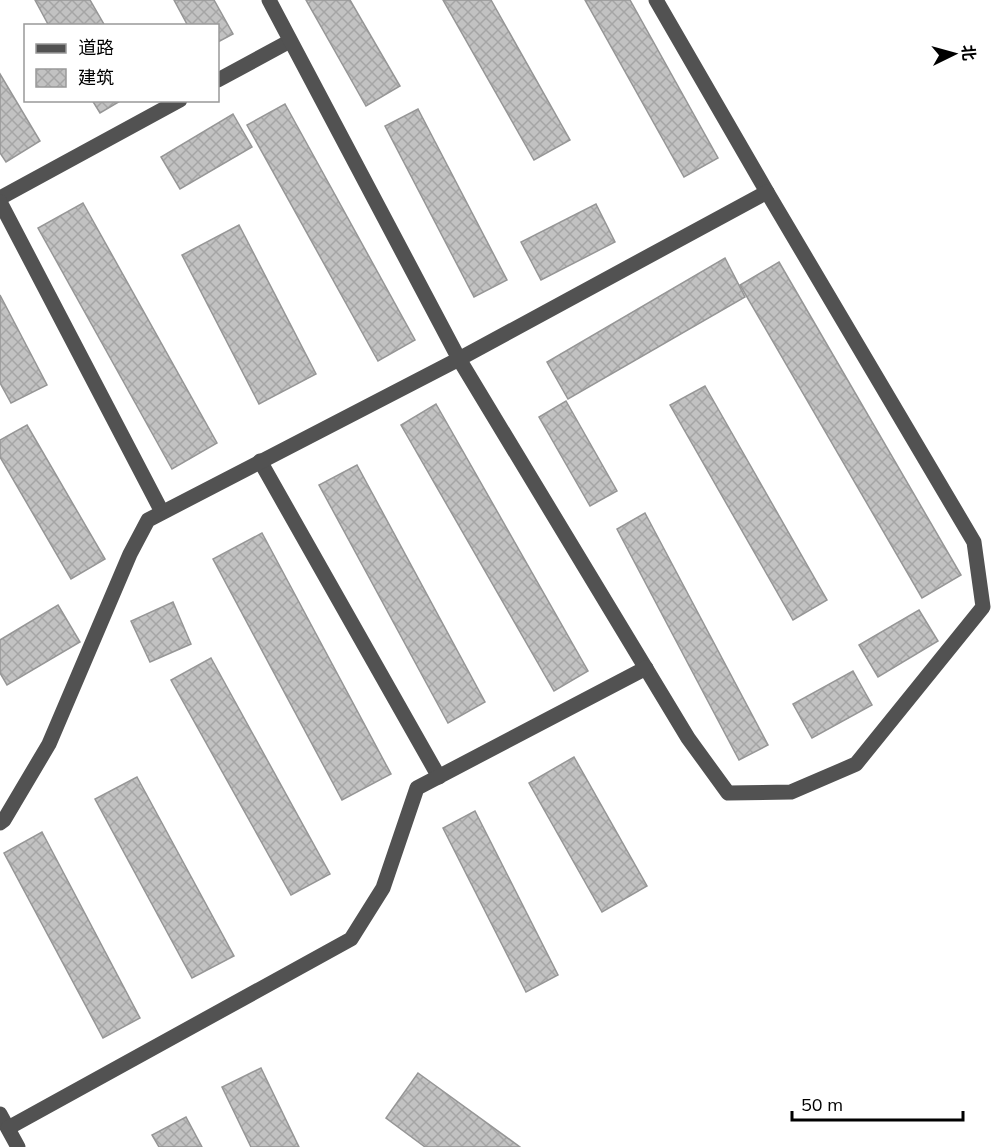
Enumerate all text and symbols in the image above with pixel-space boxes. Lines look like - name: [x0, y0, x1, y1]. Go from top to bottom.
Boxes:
- legend: [24, 24, 219, 102]
- north arrow: [924, 24, 984, 84]
- text: 道路: [78, 36, 114, 59]
- text: 北: [958, 44, 980, 62]
- text: 建筑: [78, 66, 114, 89]
- scale bar: [792, 1084, 963, 1122]
- text: 50 m: [801, 1093, 843, 1116]

